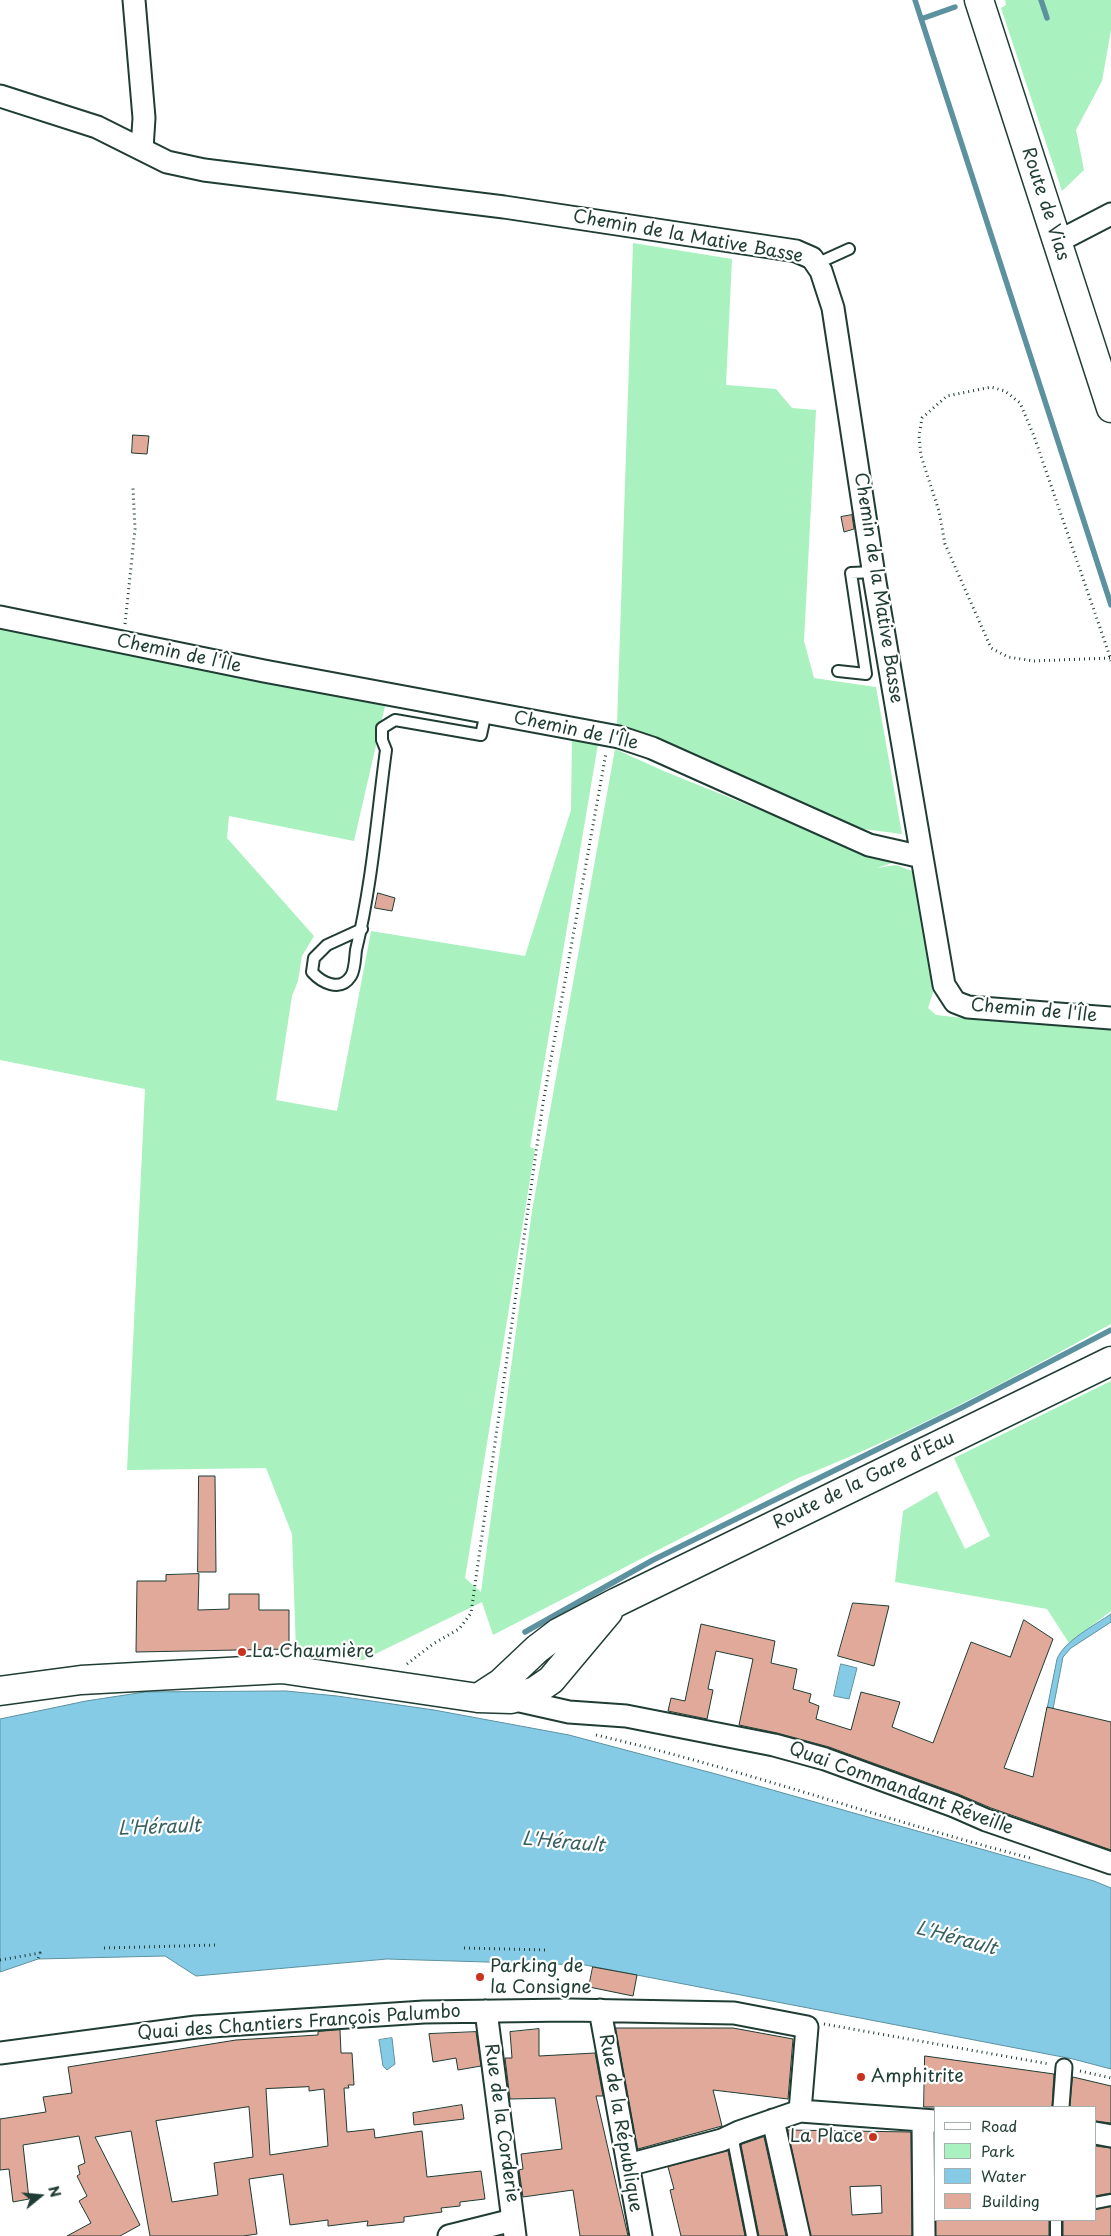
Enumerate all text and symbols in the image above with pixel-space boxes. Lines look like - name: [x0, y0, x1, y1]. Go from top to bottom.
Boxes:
- street label: Route de Vias: [1017, 145, 1073, 263]
- street label: Chemin de la Mative Basse: [571, 206, 805, 268]
- street label: Chemin de la Mative Basse: [849, 471, 907, 705]
- street label: Chemin de l'Île: [115, 630, 243, 678]
- street label: Chemin de l'Île: [512, 707, 640, 755]
- street label: Chemin de l'Île: [970, 995, 1098, 1027]
- street label: Route de la Gare d'Eau: [770, 1428, 958, 1534]
- place label: La Chaumière: [252, 1641, 374, 1663]
- marker: La Chaumière: [236, 1646, 248, 1658]
- street label: Quai Commandant Réveille: [786, 1738, 1016, 1840]
- water label: L'Hérault: [117, 1815, 201, 1841]
- water label: L'Hérault: [521, 1828, 605, 1858]
- water label: L'Hérault: [913, 1917, 999, 1961]
- place label: Parking de la Consigne: [490, 1956, 592, 1998]
- marker: Parking de la Consigne: [474, 1971, 486, 1983]
- street label: Quai des Chantiers François Palumbo: [137, 2001, 461, 2045]
- street label: Rue de la République: [594, 2032, 646, 2214]
- street label: Rue de la Corderie: [479, 2042, 523, 2204]
- place label: Amphitrite: [871, 2066, 964, 2088]
- marker: Amphitrite: [855, 2071, 867, 2083]
- legend: [934, 2106, 1096, 2221]
- text: Road: [981, 2114, 1017, 2137]
- place label: La Place: [790, 2126, 863, 2148]
- marker: La Place: [867, 2131, 879, 2143]
- text: Park: [981, 2139, 1015, 2162]
- text: Water: [981, 2164, 1026, 2187]
- north arrow: [15, 2171, 65, 2221]
- text: N: [43, 2183, 66, 2200]
- text: Building: [981, 2189, 1040, 2212]

